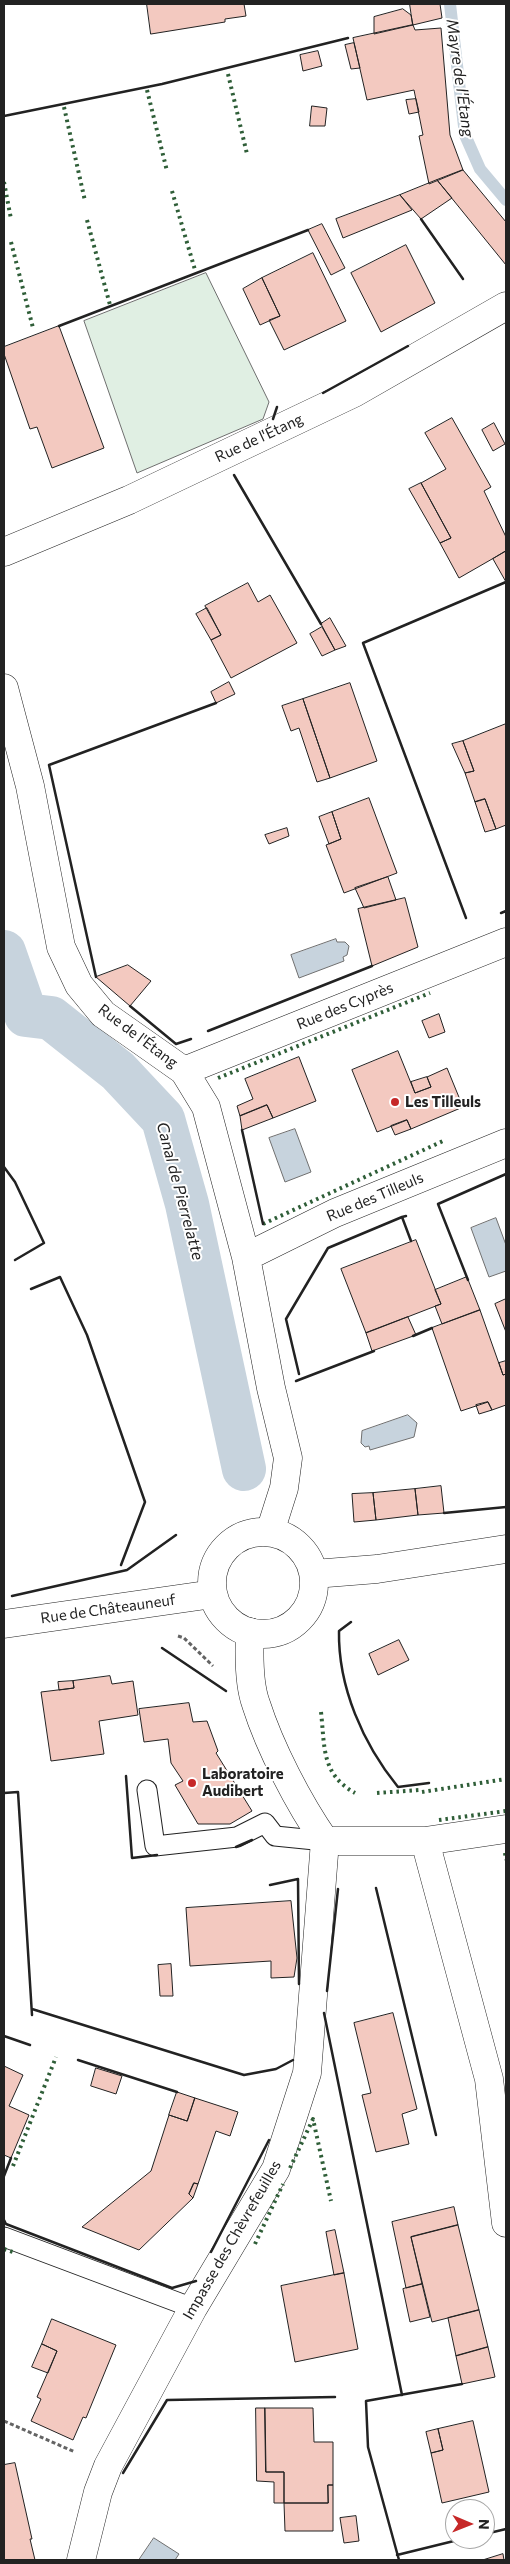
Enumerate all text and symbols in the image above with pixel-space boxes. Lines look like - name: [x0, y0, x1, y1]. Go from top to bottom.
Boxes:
- water label: Mayre de l'Étang: [442, 18, 478, 138]
- street label: Rue de l'Étang: [212, 410, 306, 466]
- street label: Rue des Cyprès: [294, 978, 396, 1034]
- street label: Rue de l'Étang: [95, 1000, 181, 1072]
- place label: Les Tilleuls: [405, 1093, 481, 1111]
- marker: Les Tilleuls: [389, 1096, 401, 1108]
- water label: Canal de Pierrelatte: [152, 1120, 208, 1262]
- street label: Rue des Tilleuls: [324, 1169, 426, 1225]
- street label: Rue de Châteauneuf: [39, 1591, 177, 1627]
- place label: Laboratoire Audibert: [202, 1765, 284, 1800]
- marker: Laboratoire Audibert: [186, 1777, 198, 1789]
- street label: Impasse des Chèvrefeuilles: [179, 2157, 285, 2323]
- north arrow: [445, 2499, 495, 2549]
- text: N: [476, 2519, 493, 2530]

